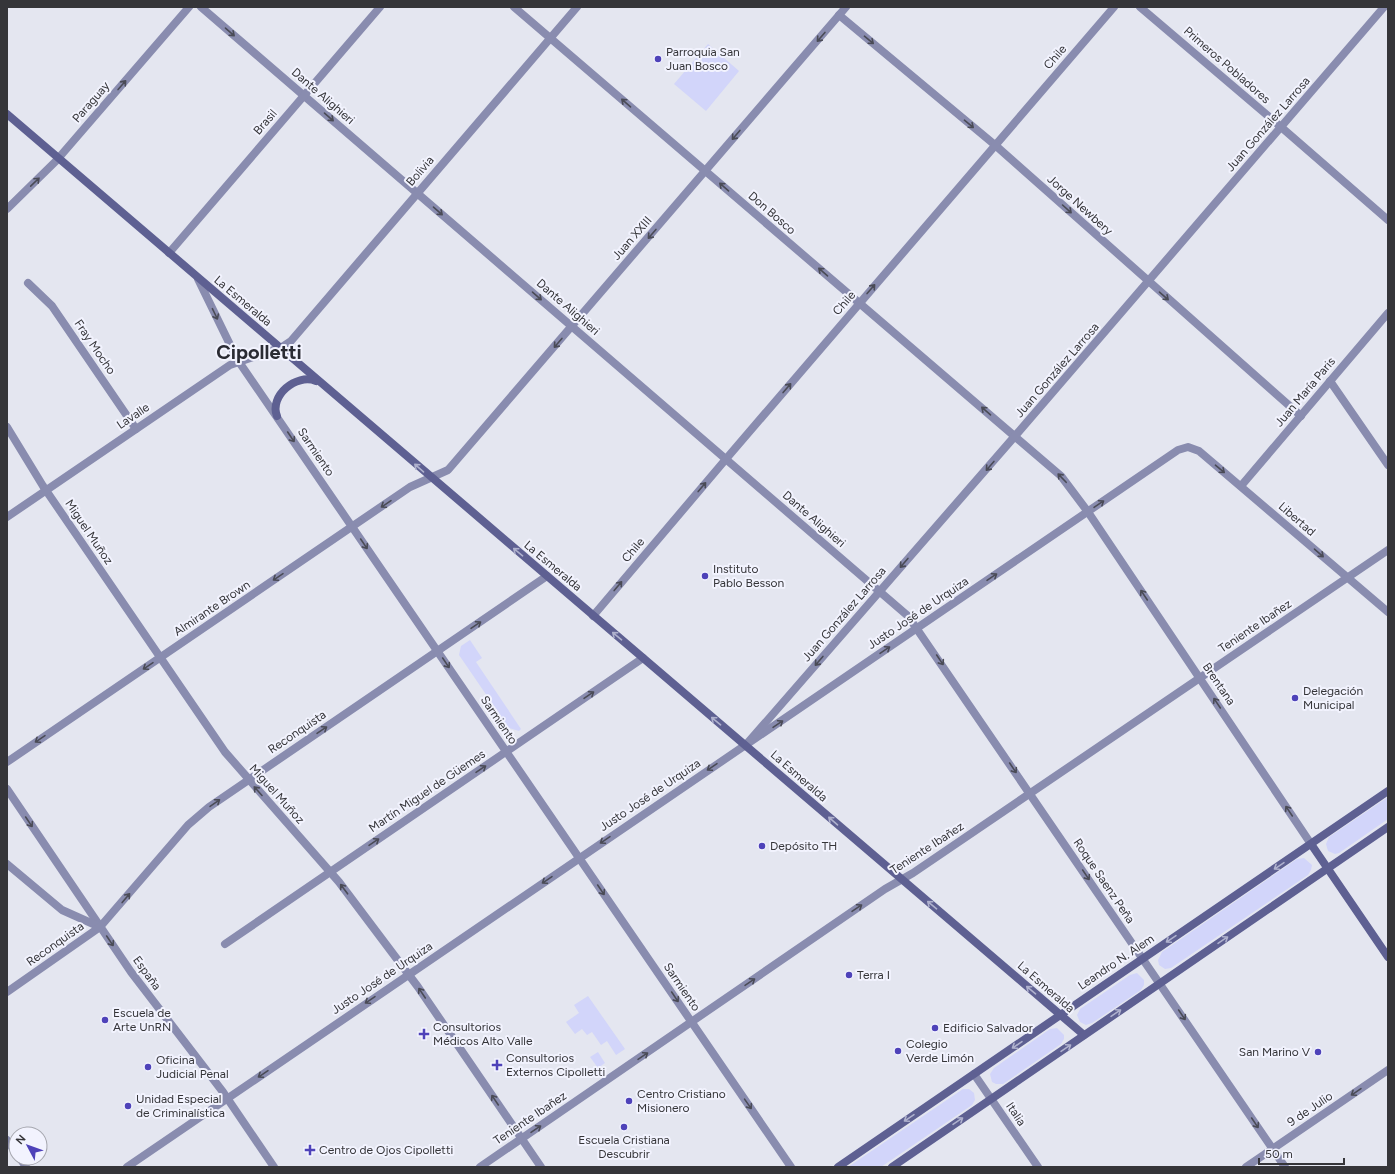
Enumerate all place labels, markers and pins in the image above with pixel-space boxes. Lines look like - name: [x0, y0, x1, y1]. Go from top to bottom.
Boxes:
- place label: Parroquia San Juan Bosco: [666, 45, 740, 73]
- marker: Parroquia San Juan Bosco: [653, 54, 663, 64]
- place label: Instituto Pablo Besson: [713, 562, 785, 590]
- marker: Instituto Pablo Besson: [700, 571, 710, 581]
- place label: Delegación Municipal: [1303, 684, 1363, 712]
- marker: Delegación Municipal: [1290, 693, 1300, 703]
- place label: Depósito TH: [770, 839, 837, 853]
- marker: Depósito TH: [757, 841, 767, 851]
- place label: Terra I: [857, 968, 890, 982]
- marker: Terra I: [844, 970, 854, 980]
- place label: Escuela de Arte UnRN: [113, 1006, 171, 1034]
- marker: Escuela de Arte UnRN: [100, 1015, 110, 1025]
- place label: Consultorios Médicos Alto Valle: [433, 1020, 533, 1048]
- place label: Edificio Salvador: [943, 1021, 1033, 1035]
- marker: Edificio Salvador: [930, 1023, 940, 1033]
- marker: Consultorios Médicos Alto Valle: [418, 1028, 430, 1040]
- place label: Colegio Verde Limón: [906, 1037, 974, 1065]
- place label: San Marino V: [1239, 1045, 1311, 1059]
- marker: Colegio Verde Limón: [893, 1046, 903, 1056]
- marker: San Marino V: [1313, 1047, 1323, 1057]
- place label: Consultorios Externos Cipolletti: [506, 1051, 605, 1079]
- place label: Oficina Judicial Penal: [156, 1053, 229, 1081]
- marker: Consultorios Externos Cipolletti: [491, 1059, 503, 1071]
- marker: Oficina Judicial Penal: [143, 1062, 153, 1072]
- place label: Centro Cristiano Misionero: [637, 1087, 726, 1115]
- place label: Unidad Especial de Criminalística: [136, 1092, 225, 1120]
- marker: Centro Cristiano Misionero: [624, 1096, 634, 1106]
- marker: Unidad Especial de Criminalística: [123, 1101, 133, 1111]
- marker: Escuela Cristiana Descubrir: [619, 1122, 629, 1132]
- place label: Escuela Cristiana Descubrir: [578, 1133, 670, 1161]
- place label: Centro de Ojos Cipolletti: [319, 1143, 453, 1157]
- marker: Centro de Ojos Cipolletti: [304, 1144, 316, 1156]

